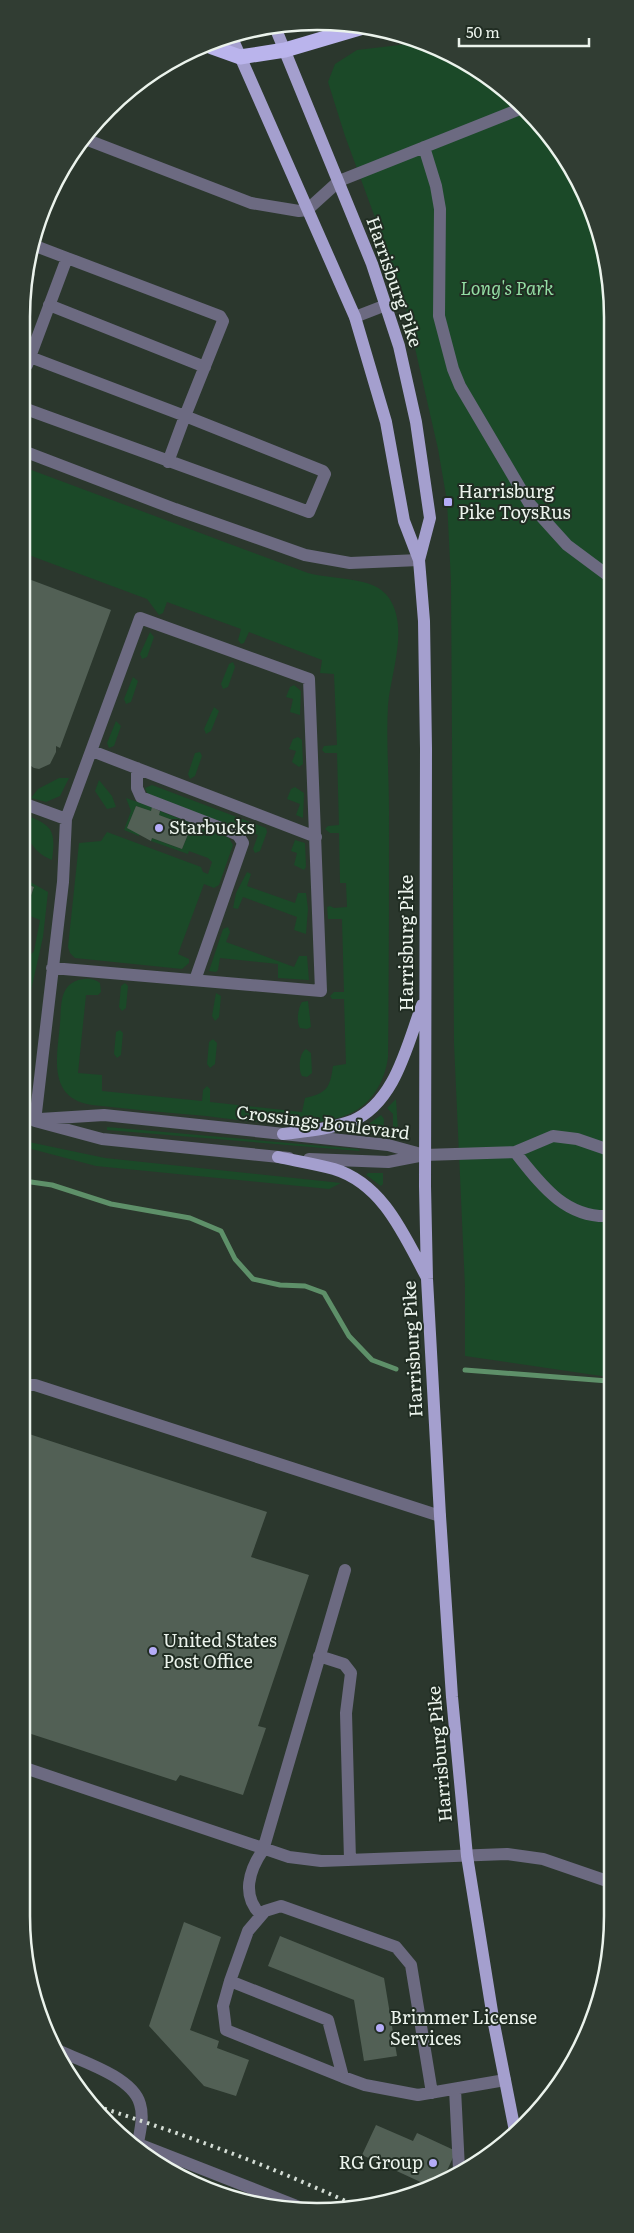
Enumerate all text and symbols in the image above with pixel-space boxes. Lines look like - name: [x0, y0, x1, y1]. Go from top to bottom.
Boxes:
- scale bar: [459, 15, 589, 47]
- text: 50 m: [466, 20, 500, 43]
- street label: Harrisburg Pike: [360, 212, 430, 351]
- park label: Long's Park: [460, 274, 554, 301]
- place label: Harrisburg Pike ToysRus: [458, 477, 571, 525]
- marker: Harrisburg Pike ToysRus: [442, 496, 454, 508]
- place label: Starbucks: [169, 813, 255, 840]
- marker: Starbucks: [153, 822, 165, 834]
- street label: Harrisburg Pike: [392, 875, 419, 1011]
- street label: Crossings Boulevard: [235, 1097, 412, 1146]
- street label: Harrisburg Pike: [394, 1280, 429, 1418]
- place label: United States Post Office: [163, 1626, 277, 1674]
- marker: United States Post Office: [147, 1645, 159, 1657]
- street label: Harrisburg Pike: [419, 1685, 458, 1823]
- place label: Brimmer License Services: [390, 2003, 537, 2051]
- marker: Brimmer License Services: [374, 2022, 386, 2034]
- place label: RG Group: [339, 2148, 423, 2175]
- marker: RG Group: [427, 2157, 439, 2169]

